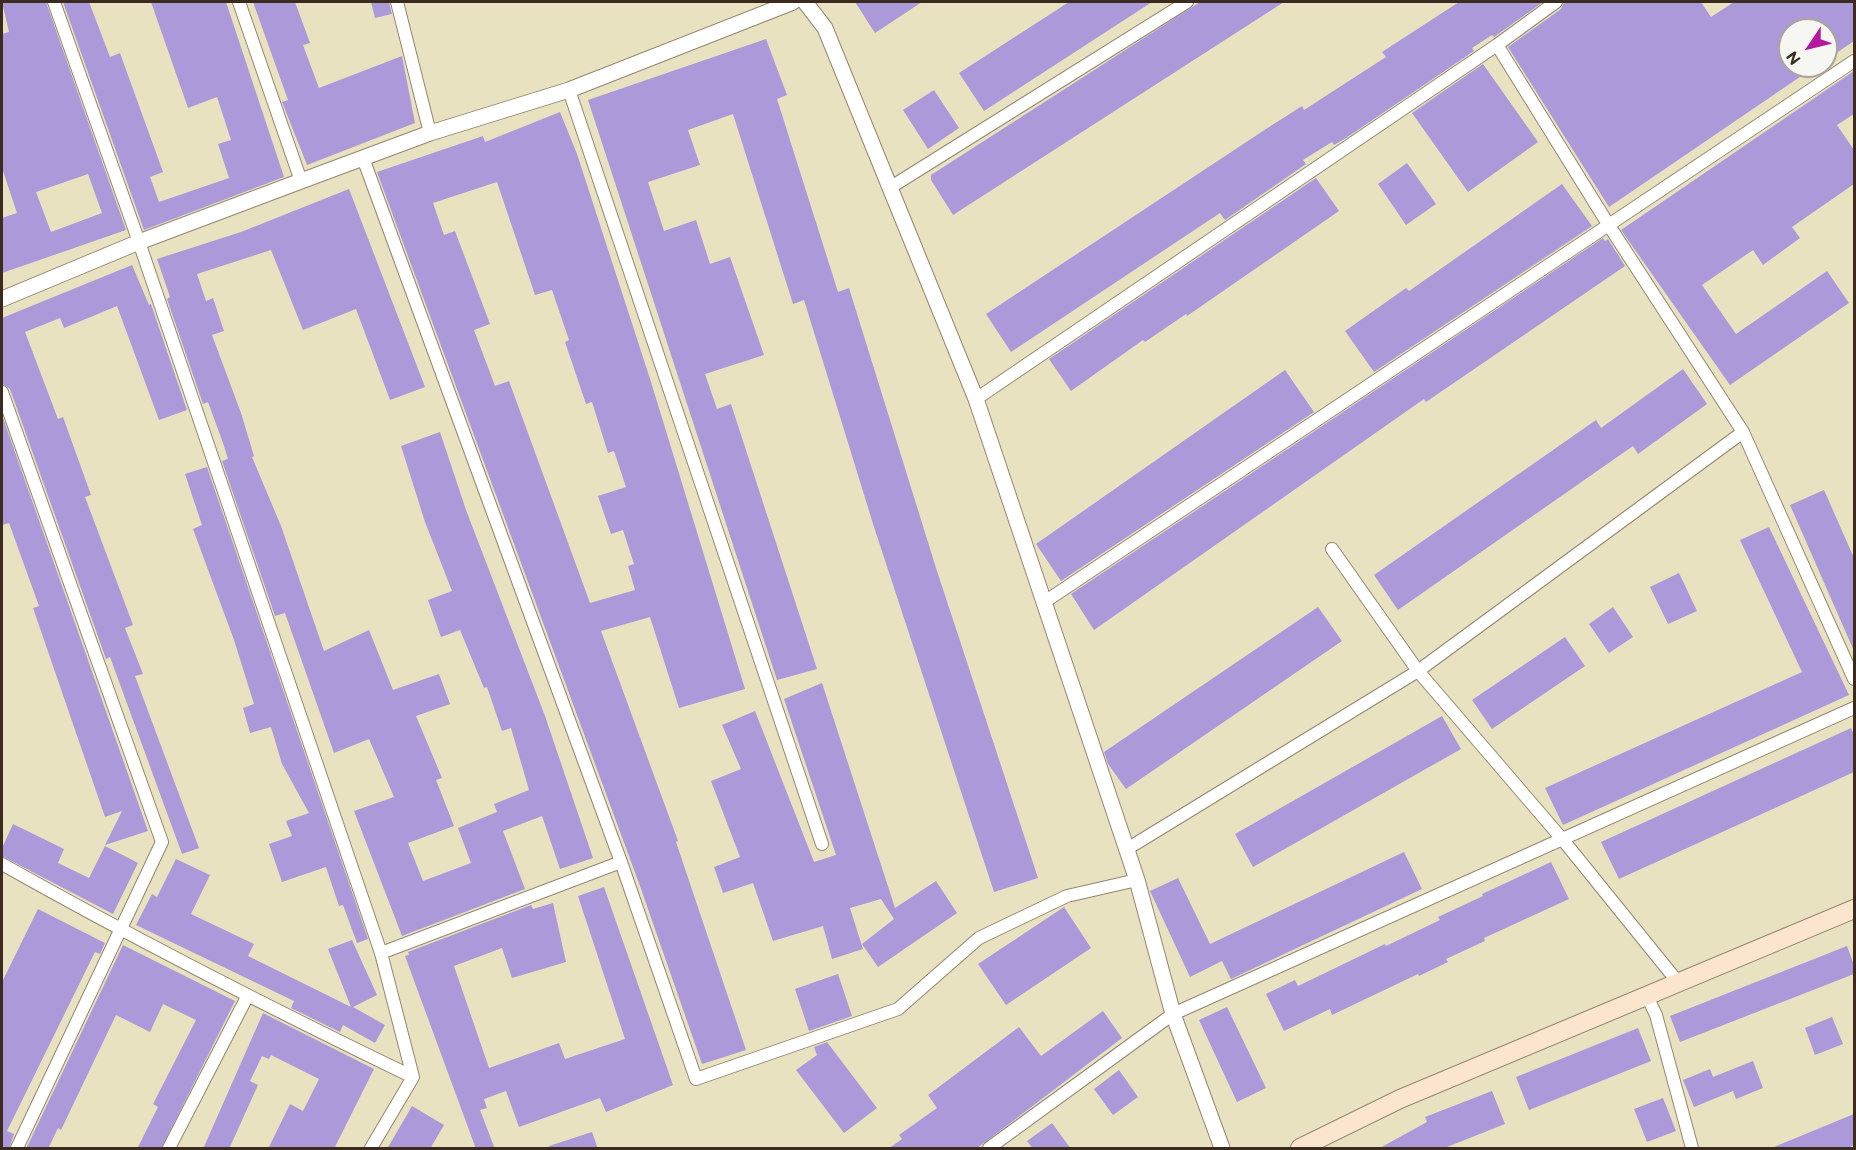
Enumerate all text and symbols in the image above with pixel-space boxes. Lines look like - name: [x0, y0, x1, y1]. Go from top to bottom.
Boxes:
- north arrow: [1778, 18, 1838, 78]
- text: N: [1783, 47, 1806, 68]

